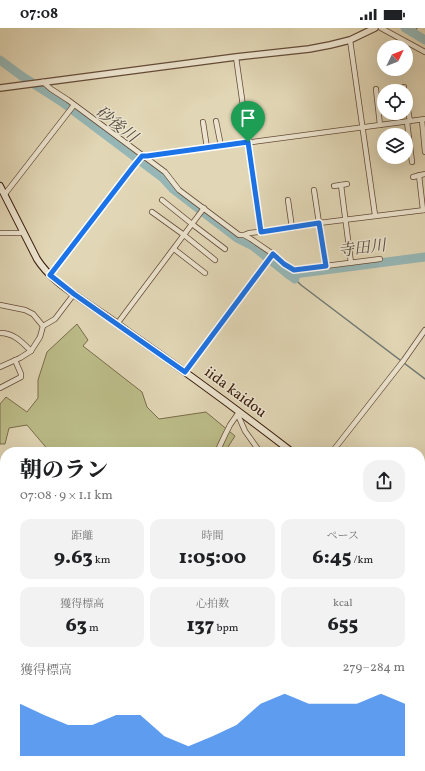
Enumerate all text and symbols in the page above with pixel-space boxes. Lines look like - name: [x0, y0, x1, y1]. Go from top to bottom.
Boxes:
- text: 07:08: [20, 4, 58, 25]
- north arrow: [377, 40, 413, 76]
- map controls: [377, 40, 413, 164]
- button: locate: [377, 84, 413, 120]
- pin: [231, 101, 265, 142]
- water label: 砂後川: [90, 102, 143, 150]
- icon: arrive: [237, 107, 259, 129]
- button: layers: [377, 128, 413, 164]
- water label: 寺田川: [337, 235, 389, 263]
- street label: iida kaidou: [200, 363, 270, 423]
- text: 朝のラン: [20, 456, 108, 487]
- button: share: [363, 460, 405, 502]
- text: 07:08 · 9 × 1.1 km: [20, 487, 113, 505]
- text: 距離: [71, 529, 93, 544]
- text: 時間: [201, 529, 223, 544]
- text: ペース: [327, 529, 359, 544]
- text: 9.63: [54, 544, 93, 572]
- text: 1:05:00: [179, 544, 246, 572]
- text: 6:45: [312, 544, 351, 572]
- text: km: [93, 553, 111, 568]
- text: /km: [351, 553, 373, 568]
- text: kcal: [333, 596, 353, 611]
- text: 獲得標高: [60, 597, 104, 612]
- text: 心拍数: [196, 597, 229, 612]
- text: 655: [328, 611, 358, 639]
- text: 63: [65, 612, 87, 640]
- text: 137: [186, 612, 214, 640]
- text: m: [87, 621, 99, 636]
- text: bpm: [214, 621, 239, 636]
- text: 279–284 m: [343, 659, 405, 677]
- text: 獲得標高: [20, 662, 72, 680]

